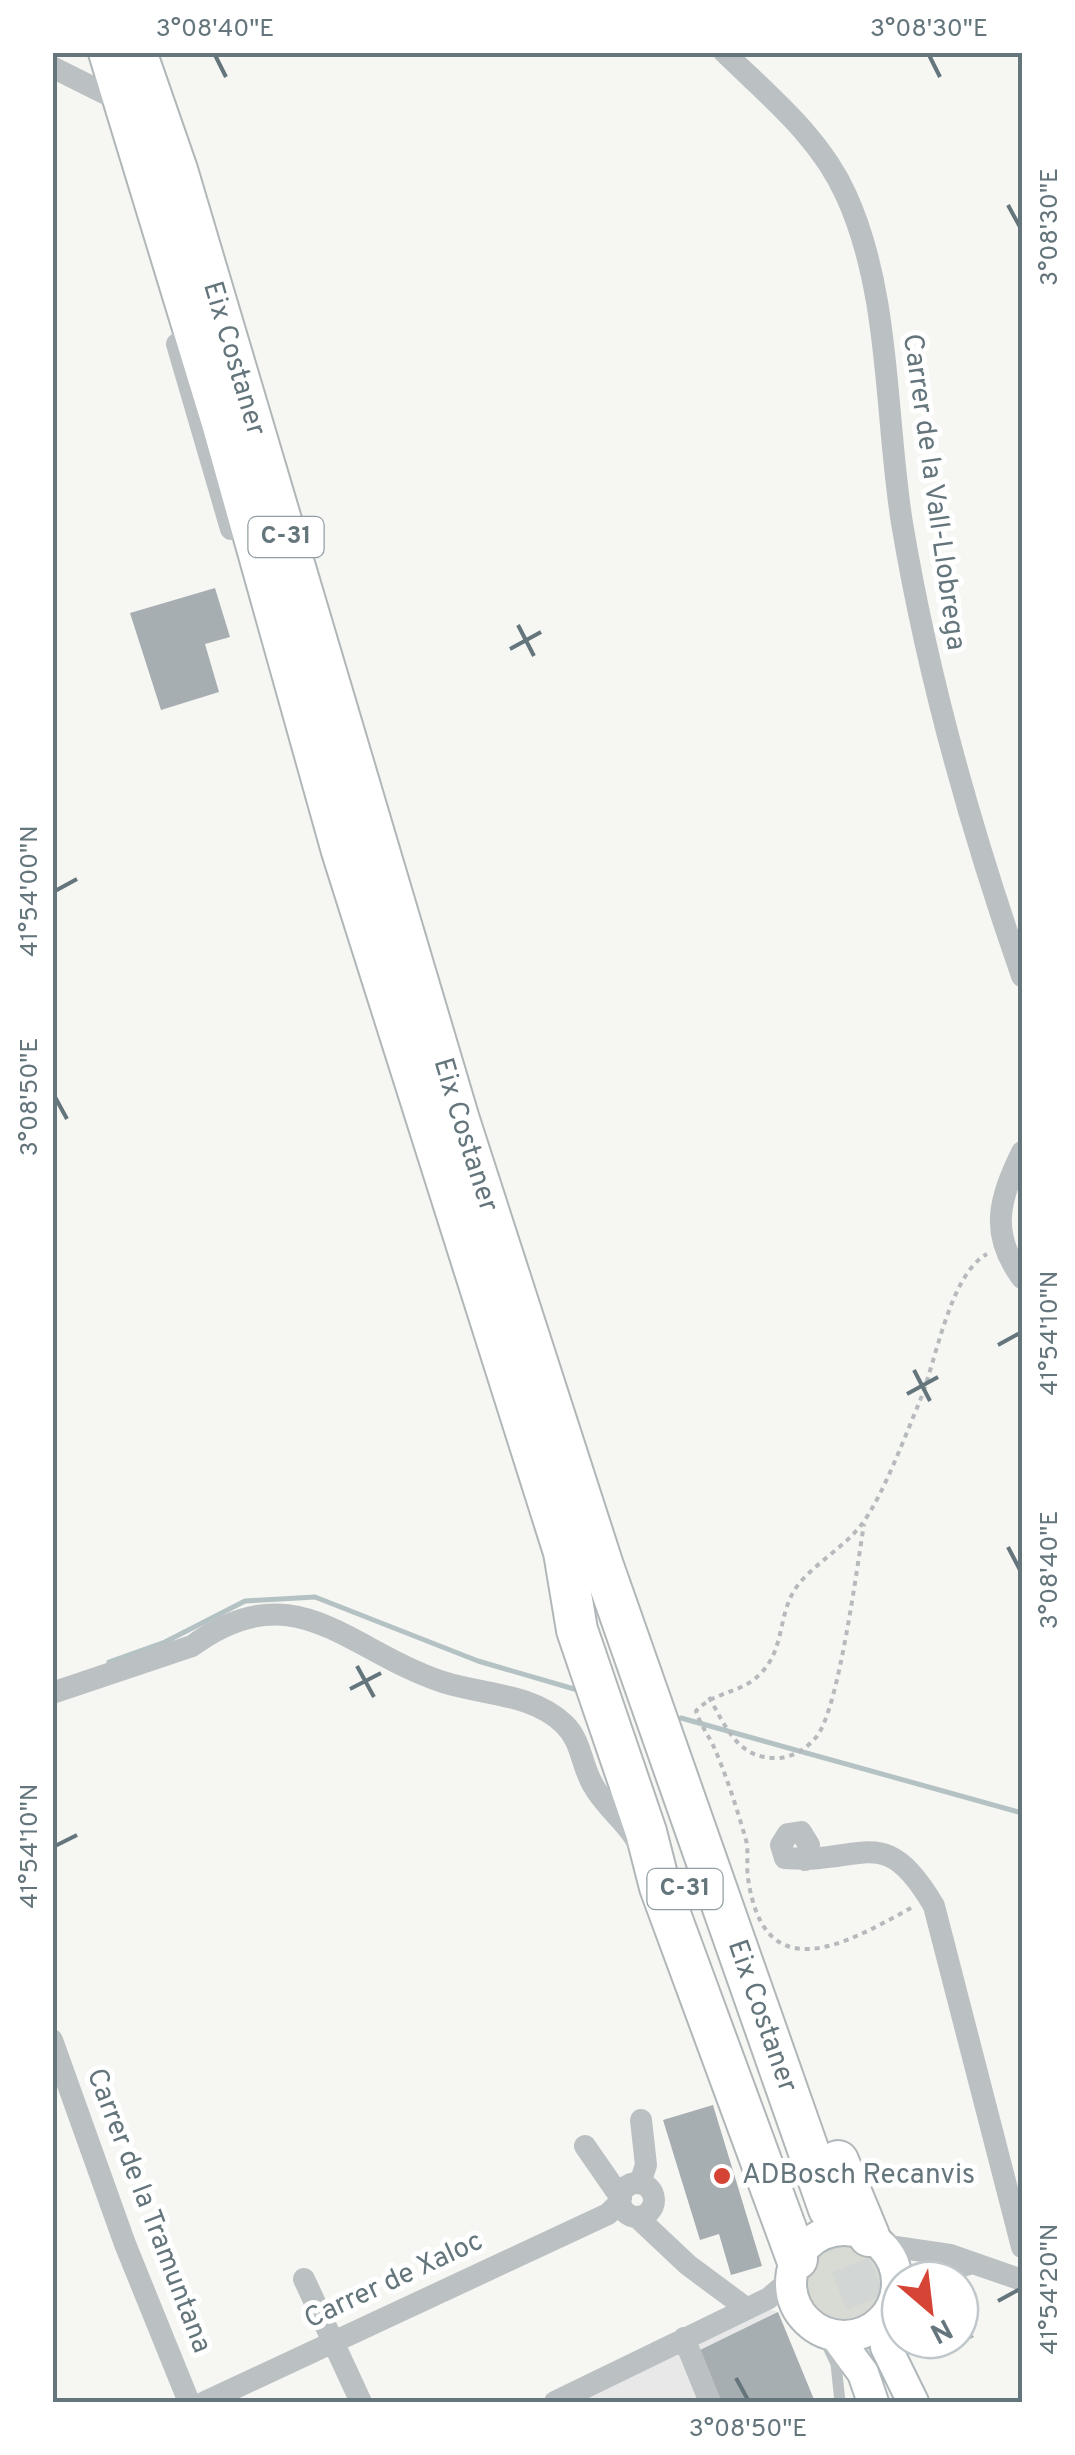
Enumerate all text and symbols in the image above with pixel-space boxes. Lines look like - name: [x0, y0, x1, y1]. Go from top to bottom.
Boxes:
- text: 3°08'40"E: [156, 14, 274, 46]
- text: 3°08'30"E: [870, 14, 988, 46]
- text: 3°08'30"E: [1035, 168, 1067, 286]
- street label: Eix Costaner: [193, 277, 273, 441]
- street label: Carrer de la Vall-Llobrega: [893, 332, 973, 652]
- road number: C-31: [248, 517, 324, 557]
- text: 41°54'00"N: [15, 825, 47, 957]
- text: 3°08'50"E: [15, 1038, 47, 1156]
- street label: Eix Costaner: [424, 1054, 506, 1217]
- text: 41°54'10"N: [1035, 1270, 1067, 1396]
- text: 3°08'40"E: [1035, 1511, 1067, 1629]
- text: 41°54'10"N: [15, 1783, 47, 1909]
- road number: C-31: [648, 1869, 722, 1909]
- street label: Eix Costaner: [718, 1935, 805, 2098]
- street label: Carrer de la Tramuntana: [77, 2063, 219, 2359]
- place label: ADBosch Recanvis: [742, 2158, 975, 2194]
- marker: ADBosch Recanvis: [711, 2165, 733, 2187]
- text: 41°54'20"N: [1035, 2223, 1067, 2355]
- street label: Carrer de Xaloc: [299, 2224, 489, 2338]
- north arrow: [880, 2260, 980, 2360]
- text: N: [923, 2309, 958, 2350]
- text: 3°08'50"E: [689, 2414, 807, 2446]

